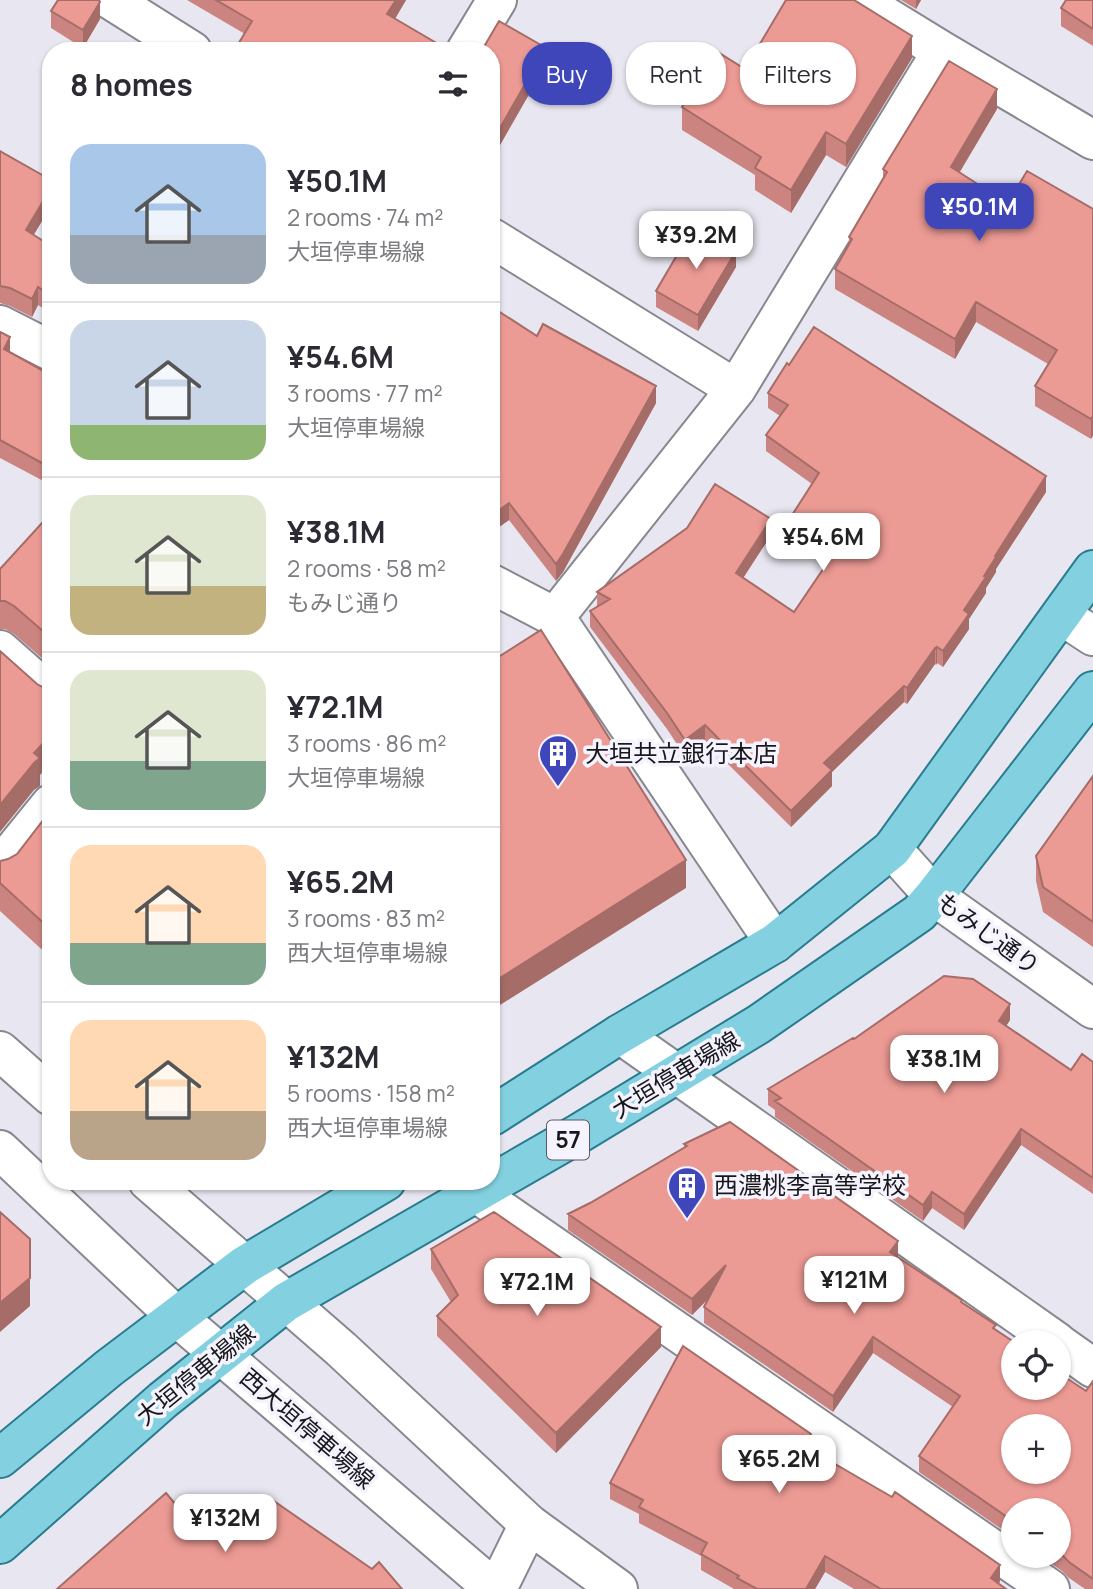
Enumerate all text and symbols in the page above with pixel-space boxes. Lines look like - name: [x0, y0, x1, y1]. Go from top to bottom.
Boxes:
- chip: Buy: [522, 42, 612, 105]
- chip: Rent: [626, 42, 726, 105]
- chip: Filters: [740, 42, 856, 105]
- text: 8 homes: [70, 64, 193, 105]
- icon: filters: [434, 65, 472, 103]
- text: ¥50.1M: [287, 160, 387, 201]
- icon: home: [126, 172, 210, 256]
- pin: ¥50.1M: [922, 184, 1036, 243]
- text: ¥50.1M: [941, 190, 1017, 222]
- text: 2 rooms · 74 m²: [287, 201, 443, 233]
- pin: ¥39.2M: [639, 212, 753, 271]
- text: ¥39.2M: [655, 218, 737, 250]
- text: 大垣停車場線: [287, 235, 425, 267]
- text: ¥54.6M: [287, 336, 394, 377]
- icon: home: [126, 348, 210, 432]
- text: 3 rooms · 77 m²: [287, 377, 443, 409]
- text: 大垣停車場線: [287, 411, 425, 443]
- text: ¥38.1M: [287, 511, 385, 552]
- pin: ¥54.6M: [766, 514, 880, 573]
- text: ¥54.6M: [782, 520, 864, 552]
- icon: home: [126, 523, 210, 607]
- text: 2 rooms · 58 m²: [287, 552, 446, 584]
- text: もみじ通り: [287, 586, 402, 618]
- text: ¥72.1M: [287, 686, 384, 727]
- icon: home: [126, 698, 210, 782]
- text: 3 rooms · 86 m²: [287, 727, 447, 759]
- building icon: 大垣共立銀行本店: [537, 733, 579, 788]
- place label: 大垣共立銀行本店: [585, 736, 777, 769]
- text: 大垣停車場線: [287, 761, 425, 793]
- text: ¥65.2M: [287, 861, 394, 902]
- icon: home: [126, 873, 210, 957]
- street label: もみじ通り: [931, 884, 1047, 981]
- text: 3 rooms · 83 m²: [287, 902, 445, 934]
- text: 西大垣停車場線: [287, 936, 448, 968]
- street label: 大垣停車場線: [605, 1022, 745, 1125]
- text: ¥132M: [287, 1036, 379, 1077]
- pin: ¥38.1M: [887, 1036, 1001, 1095]
- text: ¥38.1M: [906, 1042, 982, 1074]
- icon: home: [126, 1048, 210, 1132]
- text: 5 rooms · 158 m²: [287, 1077, 455, 1109]
- text: 西大垣停車場線: [287, 1111, 448, 1143]
- road number: 57: [547, 1120, 589, 1160]
- building icon: 西濃桃李高等学校: [666, 1165, 708, 1220]
- place label: 西濃桃李高等学校: [714, 1168, 906, 1201]
- pin: ¥121M: [805, 1256, 903, 1316]
- pin: ¥72.1M: [480, 1258, 594, 1318]
- text: ¥121M: [820, 1263, 888, 1295]
- text: ¥72.1M: [500, 1265, 574, 1297]
- street label: 大垣停車場線: [129, 1316, 261, 1432]
- map controls: [1001, 1330, 1071, 1568]
- button: locate: [1001, 1330, 1071, 1400]
- street label: 西大垣停車場線: [234, 1360, 382, 1495]
- button: +: [1001, 1414, 1071, 1484]
- pin: ¥65.2M: [722, 1436, 836, 1495]
- text: ¥65.2M: [738, 1442, 820, 1474]
- pin: ¥132M: [176, 1494, 274, 1554]
- button: −: [1001, 1498, 1071, 1568]
- text: ¥132M: [190, 1501, 260, 1533]

